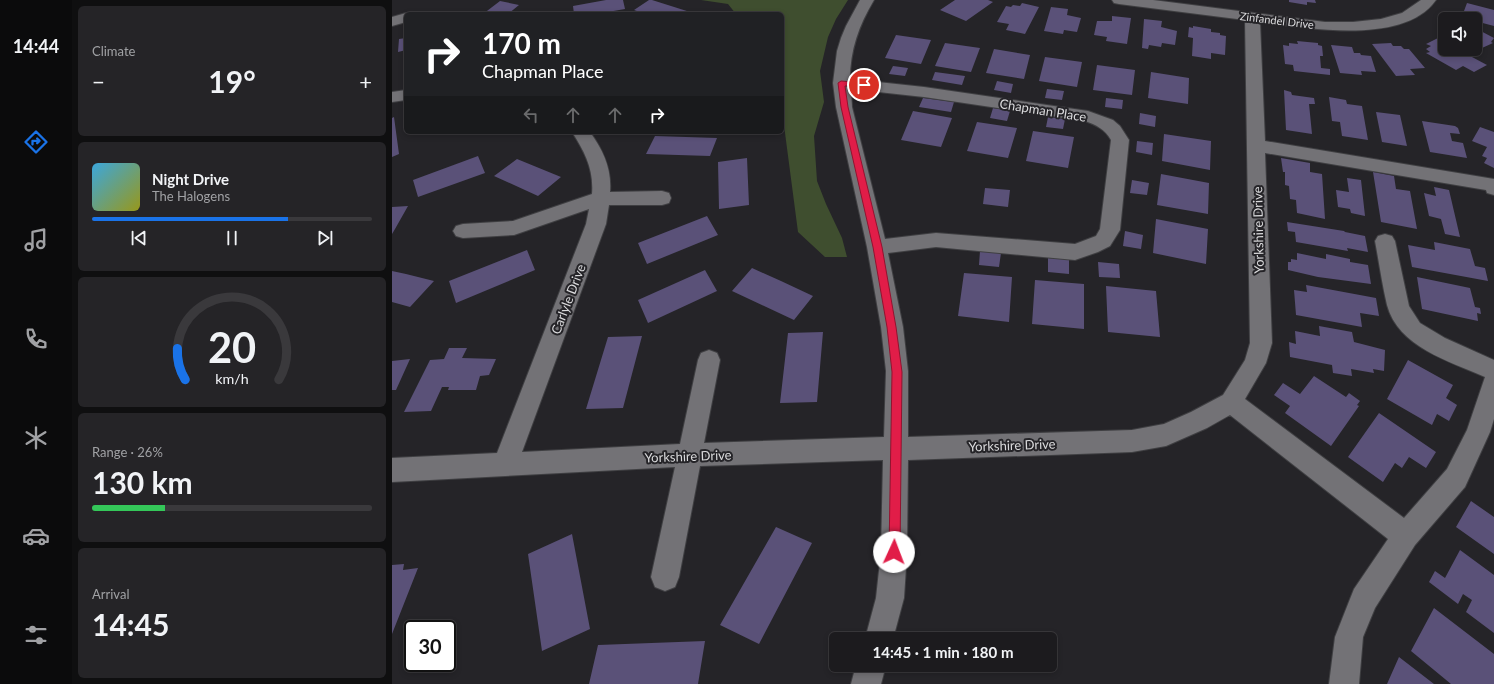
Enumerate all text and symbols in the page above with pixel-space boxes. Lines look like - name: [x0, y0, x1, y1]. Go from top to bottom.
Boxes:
- street label: Zinfandel Drive: [1239, 9, 1315, 31]
- map controls: [1438, 12, 1482, 56]
- button: sound: [1438, 12, 1482, 56]
- text: 170 m: [482, 26, 561, 60]
- icon: right: [416, 28, 468, 80]
- text: 14:44: [13, 35, 59, 57]
- text: Climate: [92, 43, 135, 59]
- text: Chapman Place: [482, 60, 603, 82]
- text: 19°: [208, 63, 256, 99]
- text: −: [92, 68, 105, 95]
- text: +: [359, 68, 372, 95]
- pin: [847, 68, 881, 102]
- icon: arrive: [853, 74, 875, 96]
- street label: Chapman Place: [998, 95, 1088, 125]
- icon: left: [520, 104, 542, 126]
- icon: ahead: [562, 104, 584, 126]
- icon: ahead: [604, 104, 626, 126]
- icon: right: [646, 104, 668, 126]
- icon: directions: [22, 128, 50, 156]
- text: Night Drive: [152, 170, 229, 188]
- street label: Yorkshire Drive: [1249, 186, 1267, 274]
- text: The Halogens: [152, 188, 230, 204]
- icon: music: [22, 226, 50, 254]
- icon: previous: [128, 227, 150, 249]
- icon: pause: [221, 227, 243, 249]
- icon: next: [314, 227, 336, 249]
- street label: Carlyle Drive: [547, 262, 589, 336]
- text: 20: [208, 322, 256, 372]
- icon: phone: [22, 325, 50, 353]
- text: km/h: [215, 370, 249, 387]
- icon: climate: [22, 424, 50, 452]
- street label: Yorkshire Drive: [968, 435, 1056, 455]
- text: Range · 26%: [92, 444, 163, 460]
- street label: Yorkshire Drive: [644, 446, 732, 466]
- text: 130 km: [92, 464, 193, 500]
- icon: car: [22, 522, 50, 550]
- position arrow: [873, 531, 915, 573]
- text: Arrival: [92, 586, 129, 602]
- text: 14:45: [92, 606, 169, 642]
- speed limit sign: 30: [404, 620, 456, 672]
- icon: filters: [22, 621, 50, 649]
- text: 14:45 · 1 min · 180 m: [873, 643, 1013, 661]

